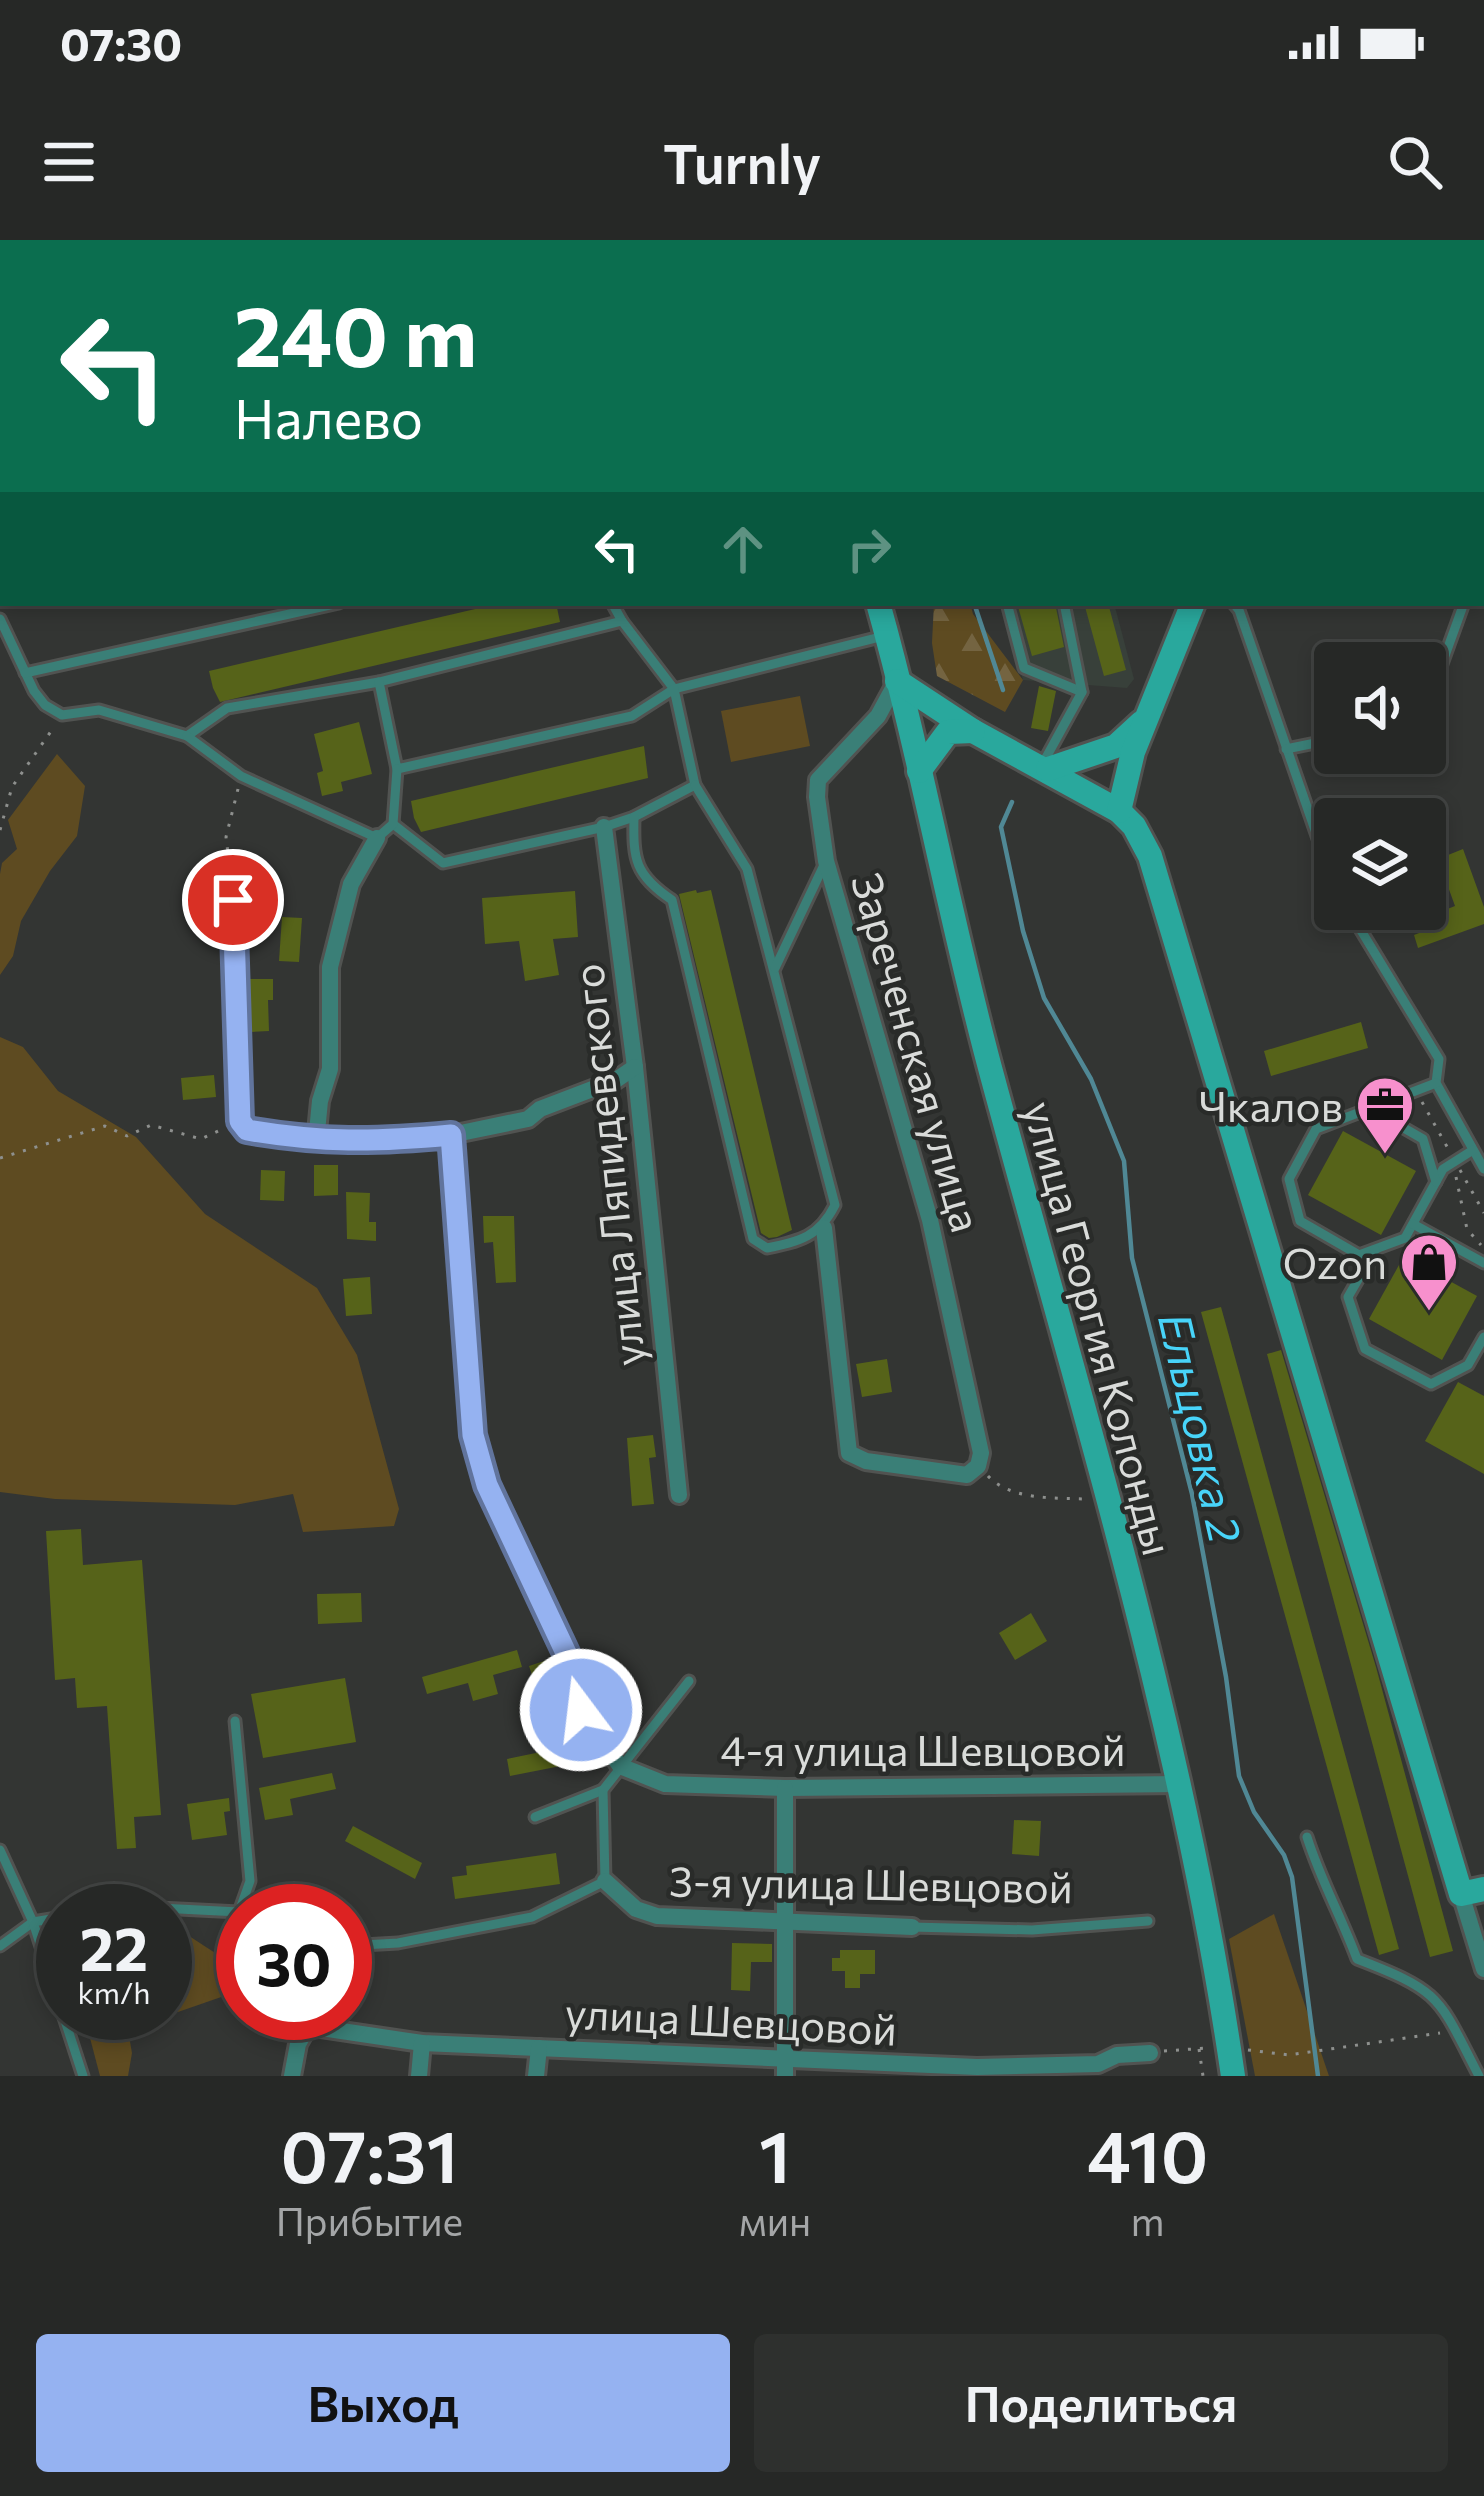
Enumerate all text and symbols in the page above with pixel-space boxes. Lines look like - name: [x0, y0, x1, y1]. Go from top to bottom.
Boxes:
- text: 07:30: [60, 15, 182, 70]
- icon: menu: [36, 129, 102, 195]
- text: Turnly: [663, 129, 821, 195]
- icon: search: [1382, 129, 1448, 195]
- text: 240 m: [234, 282, 477, 384]
- icon: left: [36, 288, 192, 444]
- text: Налево: [234, 384, 423, 450]
- icon: left: [584, 516, 650, 582]
- icon: ahead: [710, 516, 776, 582]
- icon: right: [836, 516, 902, 582]
- map controls: [1314, 642, 1446, 930]
- button: sound: [1314, 642, 1446, 774]
- button: layers: [1314, 798, 1446, 930]
- pin: [182, 849, 284, 951]
- icon: arrive: [200, 867, 266, 933]
- street label: Зареченская улица: [842, 867, 994, 1237]
- street label: улица Ляпидевского: [560, 961, 654, 1369]
- office icon: Чкалов: [1354, 1074, 1416, 1156]
- place label: Чкалов: [1199, 1079, 1343, 1131]
- street label: улица Георгия Колонды: [1014, 1095, 1186, 1561]
- shop icon: Ozon: [1398, 1231, 1460, 1313]
- place label: Ozon: [1283, 1236, 1387, 1288]
- water label: Ельцовка 2: [1149, 1307, 1255, 1547]
- position arrow: [518, 1647, 644, 1773]
- street label: 4-я улица Шевцовой: [720, 1723, 1126, 1775]
- street label: 3-я улица Шевцовой: [669, 1853, 1073, 1913]
- speed limit sign: 30: [216, 1884, 372, 2040]
- text: 22: [80, 1910, 148, 1983]
- text: km/h: [78, 1973, 150, 2010]
- street label: улица Шевцовой: [564, 1985, 898, 2055]
- text: 07:31: [280, 2110, 459, 2198]
- text: 1: [759, 2110, 791, 2198]
- text: 410: [1087, 2110, 1208, 2198]
- text: Прибытие: [276, 2196, 463, 2244]
- text: мин: [739, 2196, 811, 2244]
- text: m: [1131, 2196, 1165, 2244]
- button: Выход: [36, 2334, 730, 2472]
- button: Поделиться: [754, 2334, 1448, 2472]

